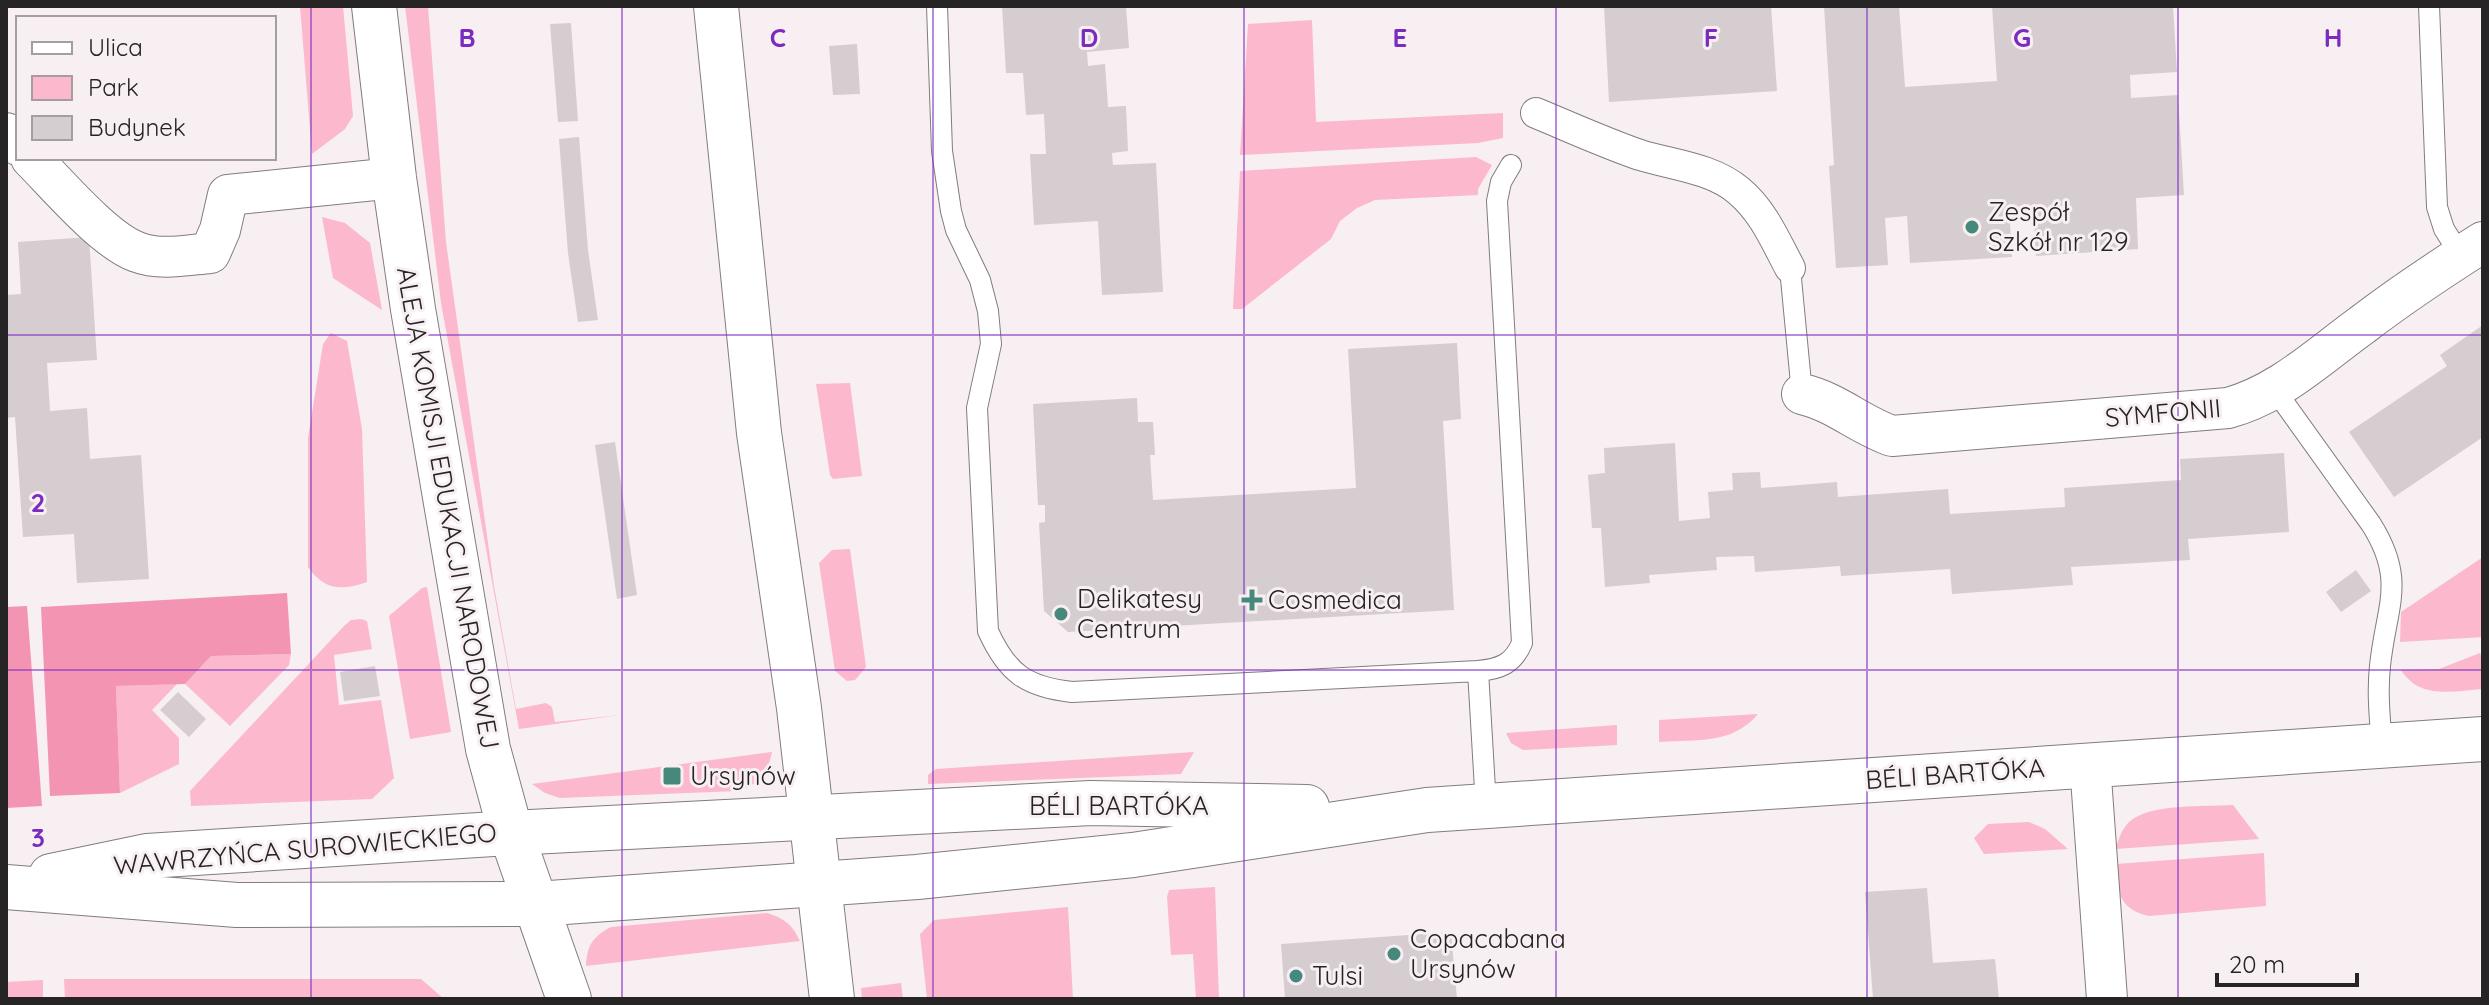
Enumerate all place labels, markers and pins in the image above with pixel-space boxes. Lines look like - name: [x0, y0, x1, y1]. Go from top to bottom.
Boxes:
- place label: Zespół Szkół nr 129: [1988, 195, 2128, 258]
- marker: Zespół Szkół nr 129: [1963, 218, 1981, 236]
- place label: Delikatesy Centrum: [1077, 582, 1202, 645]
- place label: Cosmedica: [1268, 583, 1402, 616]
- marker: Cosmedica: [1243, 591, 1261, 609]
- marker: Delikatesy Centrum: [1052, 605, 1070, 623]
- place label: Ursynów: [690, 759, 796, 792]
- marker: Ursynów: [661, 765, 683, 787]
- place label: Copacabana Ursynów: [1410, 922, 1566, 985]
- marker: Copacabana Ursynów: [1385, 945, 1403, 963]
- place label: Tulsi: [1312, 959, 1363, 992]
- marker: Tulsi: [1287, 967, 1305, 985]

